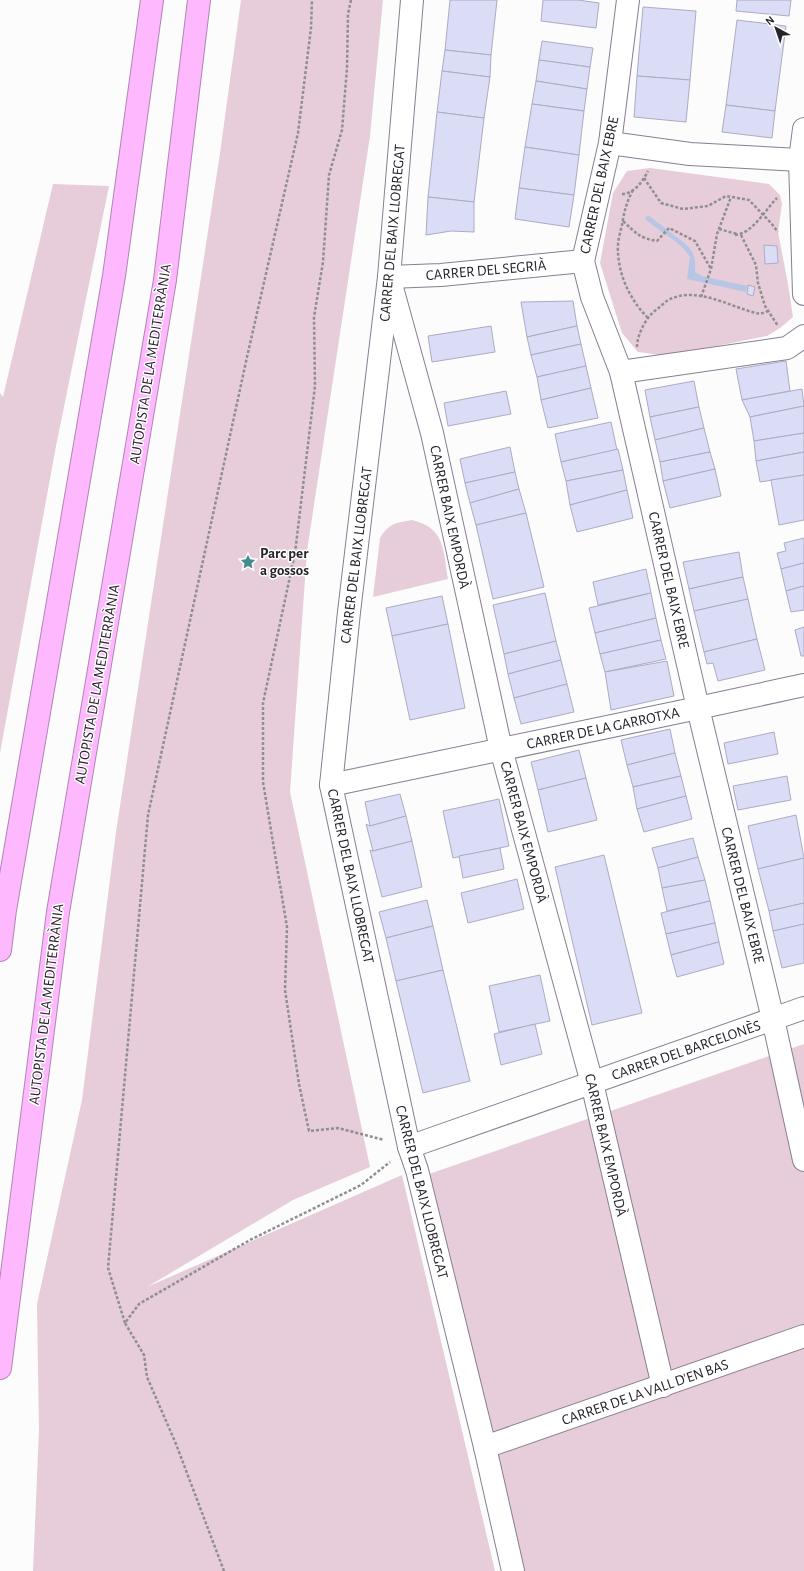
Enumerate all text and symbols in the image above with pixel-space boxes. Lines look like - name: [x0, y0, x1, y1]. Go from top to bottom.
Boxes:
- north arrow: [756, 8, 796, 48]
- text: N: [763, 14, 776, 27]
- street label: CARRER DEL BAIX EBRE: [578, 115, 621, 255]
- street label: CARRER DEL BAIX LLOBREGAT: [377, 143, 408, 322]
- street label: CARRER DEL SEGRIÀ: [425, 256, 547, 283]
- street label: AUTOPISTA DE LA MEDITERRÀNIA: [125, 262, 174, 465]
- street label: CARRER BAIX EMPORDÀ: [427, 444, 474, 590]
- street label: CARRER DEL BAIX LLOBREGAT: [338, 465, 375, 644]
- street label: CARRER DEL BAIX EBRE: [645, 510, 692, 650]
- place label: Parc per a gossos: [260, 546, 309, 578]
- place icon: Parc per a gossos: [239, 553, 257, 571]
- street label: AUTOPISTA DE LA MEDITERRÀNIA: [71, 582, 123, 785]
- street label: CARRER DE LA GARROTXA: [525, 705, 681, 752]
- street label: CARRER BAIX EMPORDÀ: [497, 759, 552, 905]
- street label: CARRER DEL BAIX LLOBREGAT: [325, 787, 376, 965]
- street label: CARRER DEL BAIX EBRE: [718, 825, 767, 965]
- street label: AUTOPISTA DE LA MEDITERRÀNIA: [25, 902, 66, 1106]
- street label: CARRER DEL BARCELONÈS: [609, 1016, 763, 1083]
- street label: CARRER BAIX EMPORDÀ: [582, 1072, 631, 1218]
- street label: CARRER DEL BAIX LLOBREGAT: [393, 1104, 450, 1281]
- street label: CARRER DE LA VALL D'EN BAS: [560, 1357, 731, 1428]

